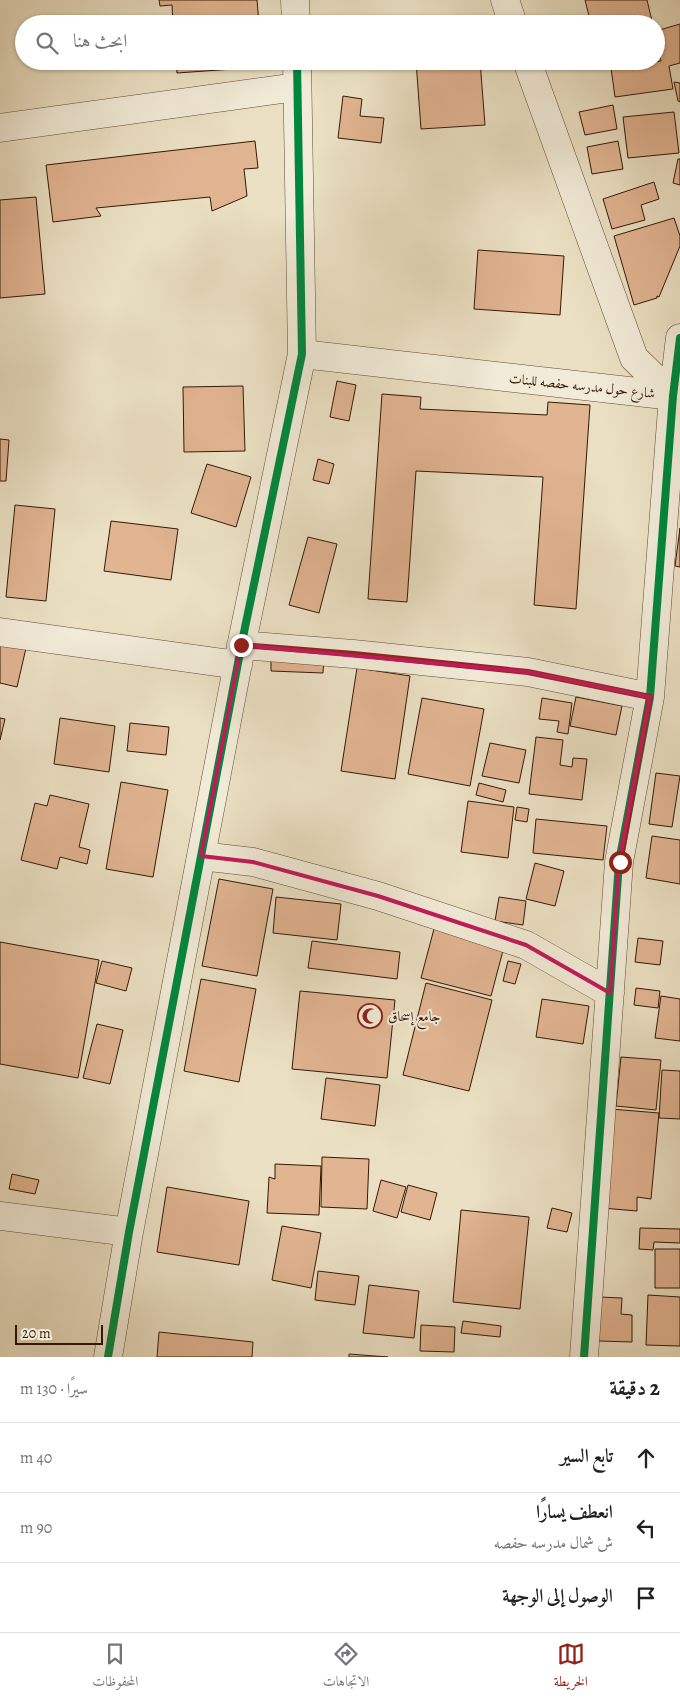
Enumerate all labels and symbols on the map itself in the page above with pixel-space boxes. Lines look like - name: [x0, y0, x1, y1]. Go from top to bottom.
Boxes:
- street label: شارع حول مدرسه حفصه للبنات: [508, 369, 656, 405]
- route end: [230, 634, 253, 657]
- route start: [609, 851, 632, 874]
- mosque icon: جامع إسحاق: [357, 1003, 383, 1029]
- place label: جامع إسحاق: [388, 1007, 440, 1030]
- scale bar: [15, 1322, 102, 1345]

